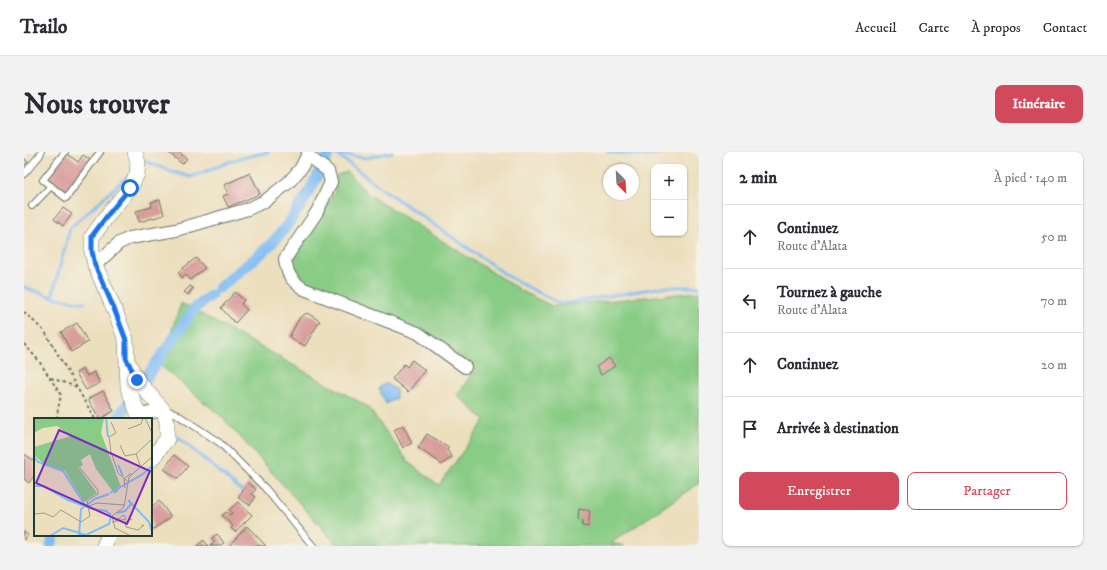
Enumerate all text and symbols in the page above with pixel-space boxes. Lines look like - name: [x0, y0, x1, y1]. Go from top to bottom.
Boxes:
- text: Trailo: [20, 16, 67, 39]
- text: Accueil: [855, 19, 897, 37]
- text: Carte: [919, 19, 949, 37]
- text: À propos: [971, 19, 1021, 37]
- text: Contact: [1043, 19, 1087, 37]
- button: Itinéraire: [995, 85, 1083, 123]
- text: Nous trouver: [24, 87, 170, 122]
- north arrow: [603, 164, 639, 200]
- map controls: [651, 164, 687, 236]
- button: +: [651, 164, 687, 200]
- text: 2 min: [739, 167, 777, 189]
- text: À pied · 140 m: [994, 170, 1067, 186]
- route start: [121, 179, 139, 197]
- button: −: [651, 200, 687, 236]
- text: Continuez: [777, 219, 838, 238]
- icon: ahead: [739, 226, 761, 248]
- text: 50 m: [1041, 229, 1067, 245]
- text: Route d'Alata: [777, 238, 847, 254]
- text: Tournez à gauche: [777, 283, 882, 302]
- icon: left: [739, 290, 761, 312]
- text: 70 m: [1041, 293, 1067, 309]
- text: Route d'Alata: [777, 302, 847, 318]
- icon: ahead: [739, 354, 761, 376]
- text: Continuez: [777, 355, 838, 374]
- text: 20 m: [1041, 357, 1067, 373]
- route end: [128, 371, 146, 389]
- inset map: [34, 418, 152, 536]
- icon: arrive: [739, 418, 761, 440]
- text: Arrivée à destination: [777, 419, 899, 438]
- button: Enregistrer: [739, 472, 899, 510]
- button: Partager: [907, 472, 1067, 510]

